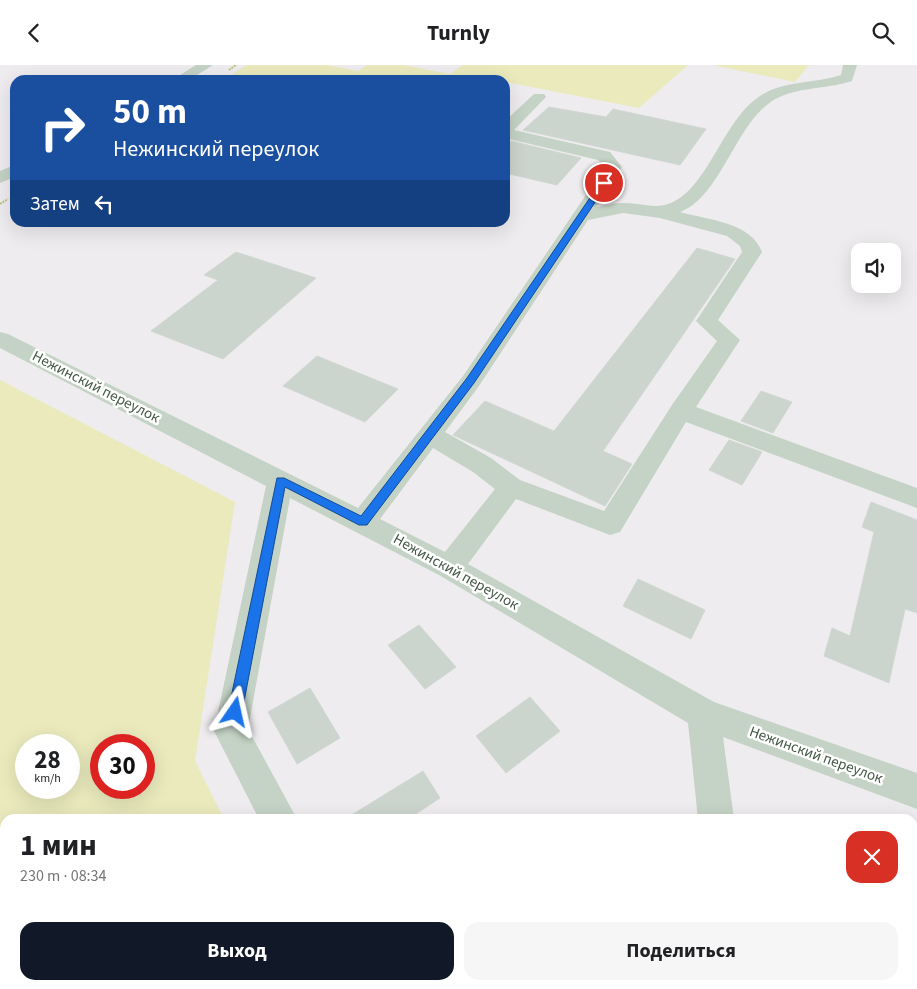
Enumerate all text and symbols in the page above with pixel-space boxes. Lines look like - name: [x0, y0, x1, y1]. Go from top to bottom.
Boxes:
- text: Turnly: [427, 17, 490, 49]
- icon: back: [20, 19, 48, 47]
- icon: search: [869, 19, 897, 47]
- text: 50 m: [113, 87, 187, 137]
- icon: right: [30, 95, 95, 160]
- text: Нежинский переулок: [113, 133, 319, 165]
- pin: [583, 162, 625, 204]
- icon: arrive: [590, 169, 618, 197]
- icon: left: [90, 190, 118, 218]
- text: Затем: [30, 191, 80, 218]
- map controls: [851, 243, 901, 293]
- button: sound: [851, 243, 901, 293]
- street label: Нежинский переулок: [29, 346, 164, 429]
- street label: Нежинский переулок: [389, 529, 523, 616]
- position arrow: [208, 685, 260, 737]
- street label: Нежинский переулок: [746, 721, 886, 789]
- speed limit sign: 30: [90, 734, 155, 799]
- text: 28: [34, 742, 61, 778]
- text: km/h: [34, 770, 61, 787]
- text: 1 мин: [20, 824, 97, 867]
- button: close: [846, 831, 898, 883]
- text: 230 m · 08:34: [20, 865, 107, 887]
- button: Выход: [20, 922, 454, 980]
- button: Поделиться: [464, 922, 898, 980]

